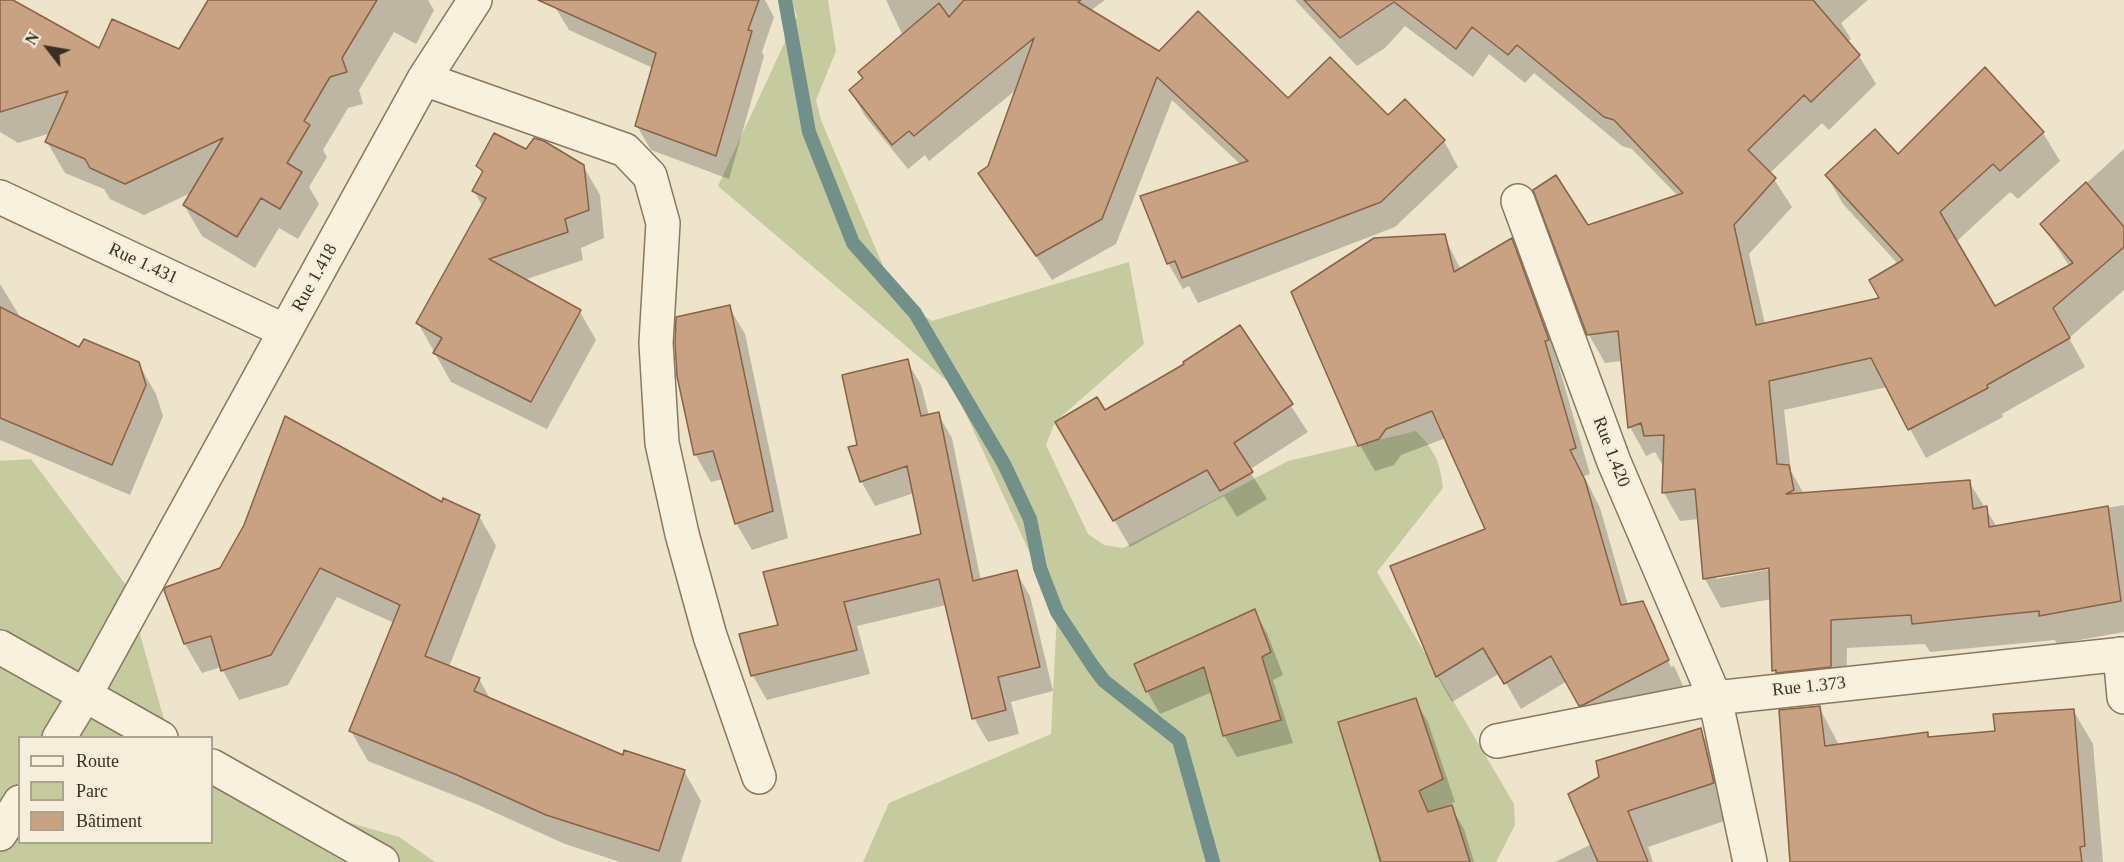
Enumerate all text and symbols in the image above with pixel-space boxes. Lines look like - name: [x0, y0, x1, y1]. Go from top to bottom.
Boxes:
- north arrow: [18, 18, 78, 78]
- text: N: [22, 29, 42, 48]
- street label: Rue 1.431: [105, 239, 181, 289]
- street label: Rue 1.418: [288, 240, 342, 316]
- street label: Rue 1.420: [1588, 414, 1634, 490]
- street label: Rue 1.373: [1771, 672, 1847, 702]
- legend: [18, 736, 213, 844]
- text: Route: [76, 751, 119, 771]
- text: Parc: [76, 781, 108, 801]
- text: Bâtiment: [76, 811, 142, 831]

